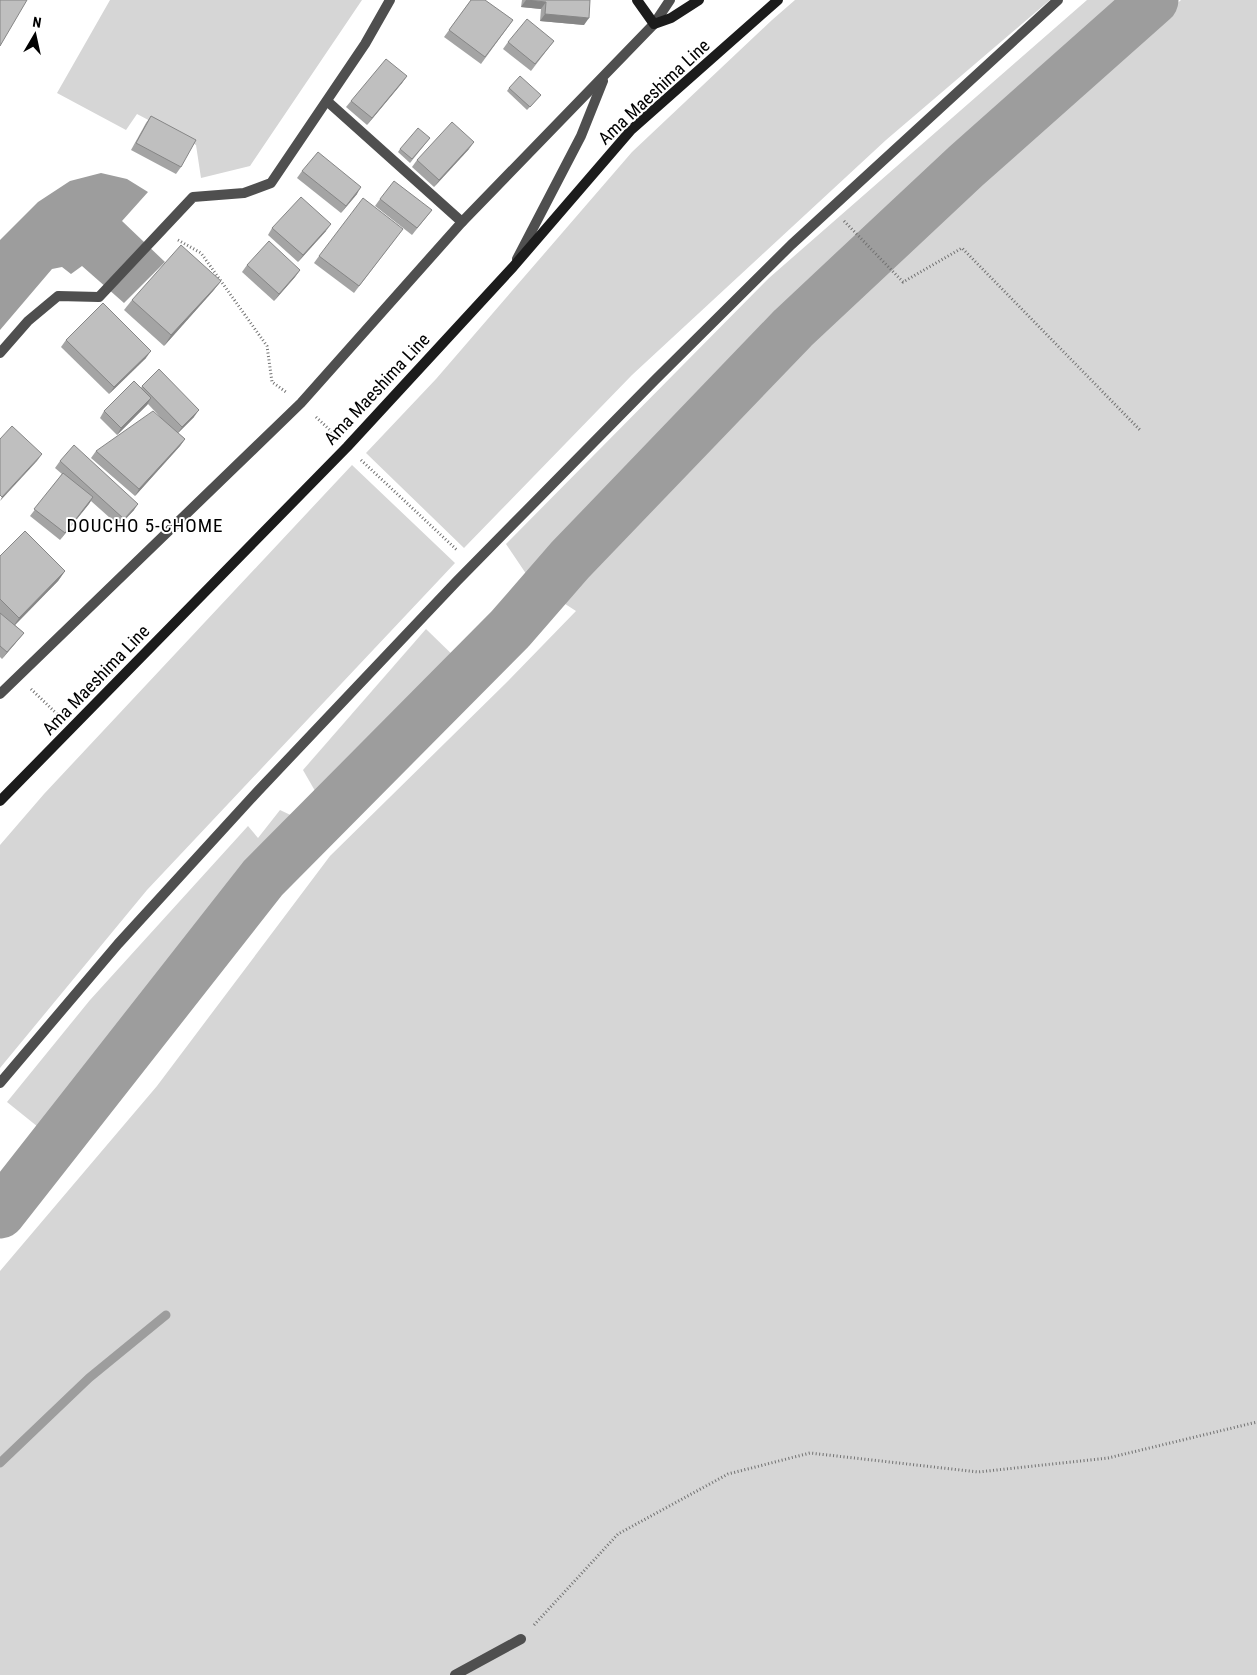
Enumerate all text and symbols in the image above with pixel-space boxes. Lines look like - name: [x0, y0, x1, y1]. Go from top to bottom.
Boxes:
- north arrow: [10, 10, 60, 60]
- text: N: [32, 14, 43, 31]
- street label: Ama Maeshima Line: [594, 35, 714, 149]
- street label: Ama Maeshima Line: [320, 329, 434, 449]
- district label: DOUCHO 5-CHOME: [66, 514, 224, 537]
- street label: Ama Maeshima Line: [38, 620, 153, 739]

